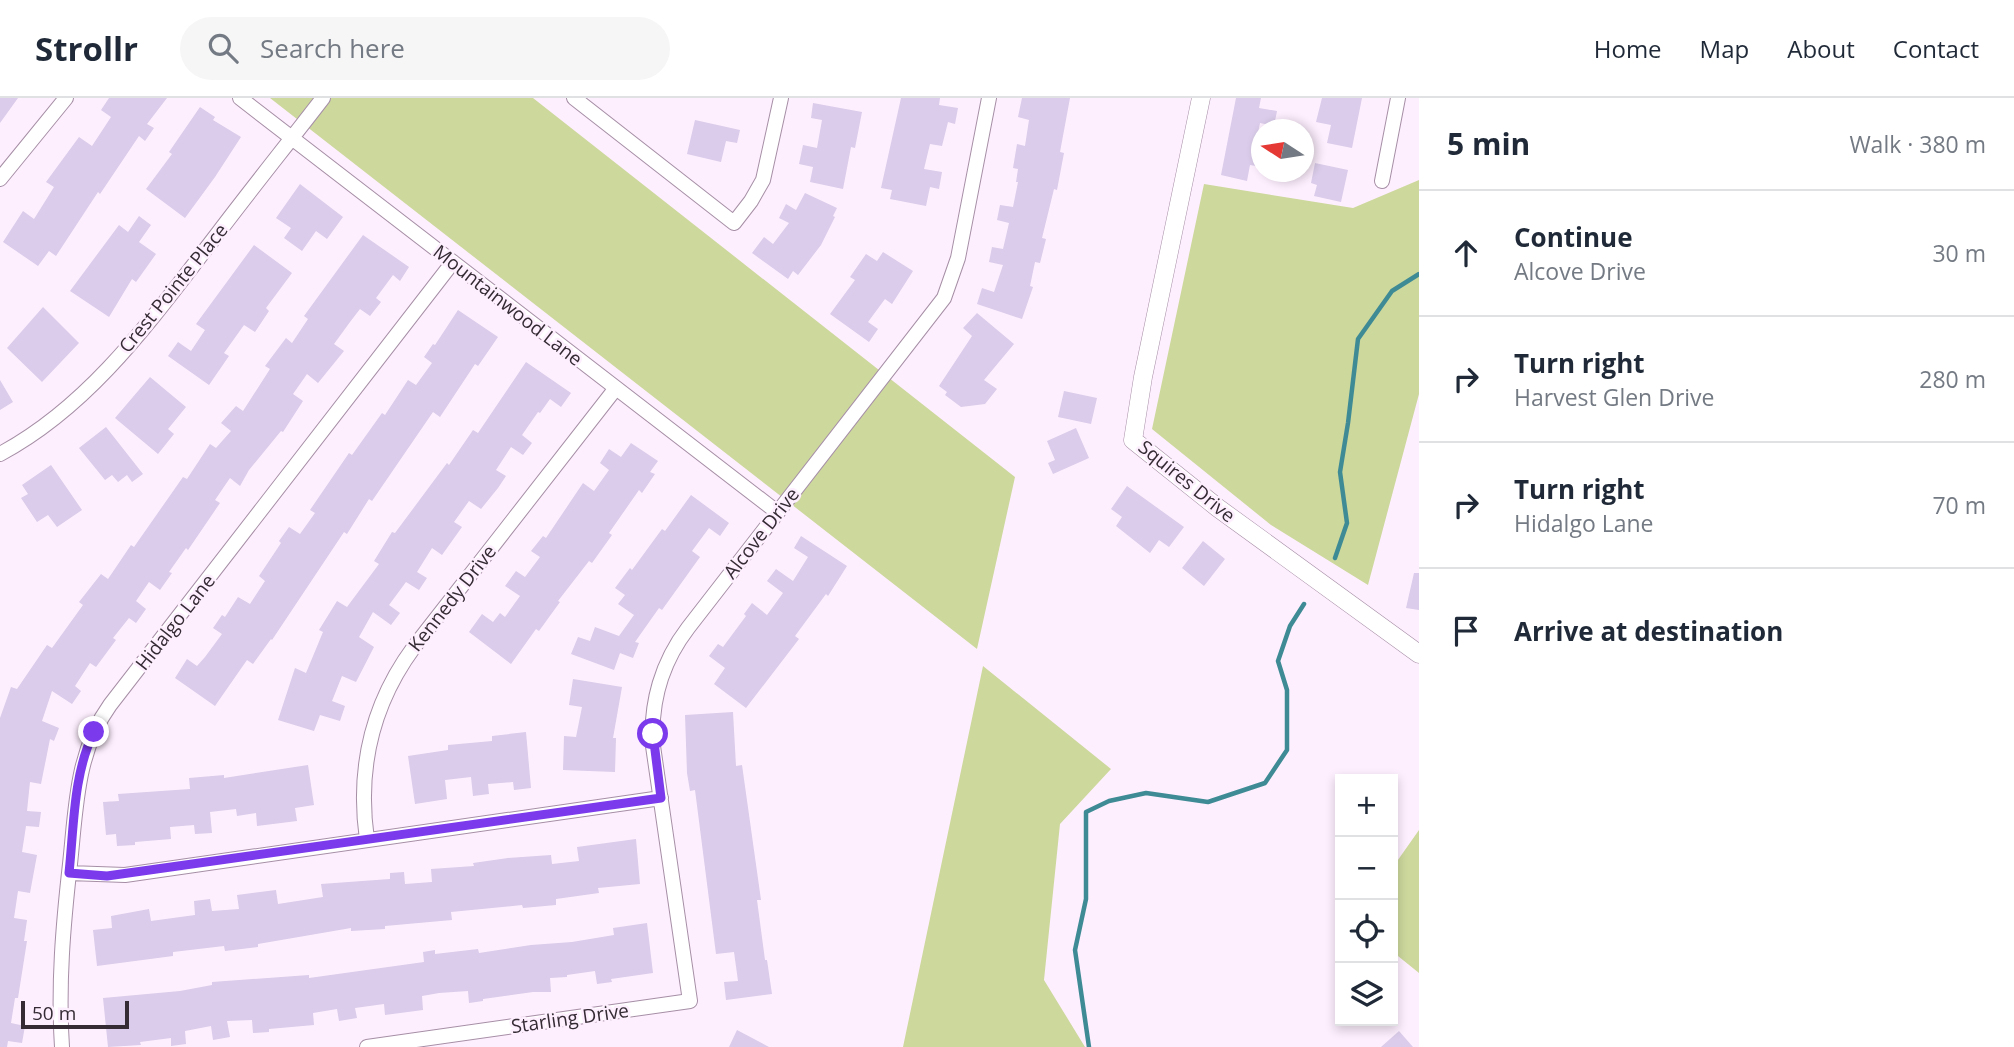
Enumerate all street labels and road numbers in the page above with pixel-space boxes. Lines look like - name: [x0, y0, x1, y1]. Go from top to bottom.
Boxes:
- street label: Crest Pointe Place: [113, 218, 233, 358]
- street label: Mountainwood Lane: [428, 239, 588, 371]
- street label: Squires Drive: [1133, 434, 1241, 528]
- street label: Alcove Drive: [717, 482, 805, 584]
- street label: Kennedy Drive: [402, 539, 502, 657]
- street label: Hidalgo Lane: [129, 569, 221, 675]
- street label: Starling Drive: [510, 997, 630, 1039]

